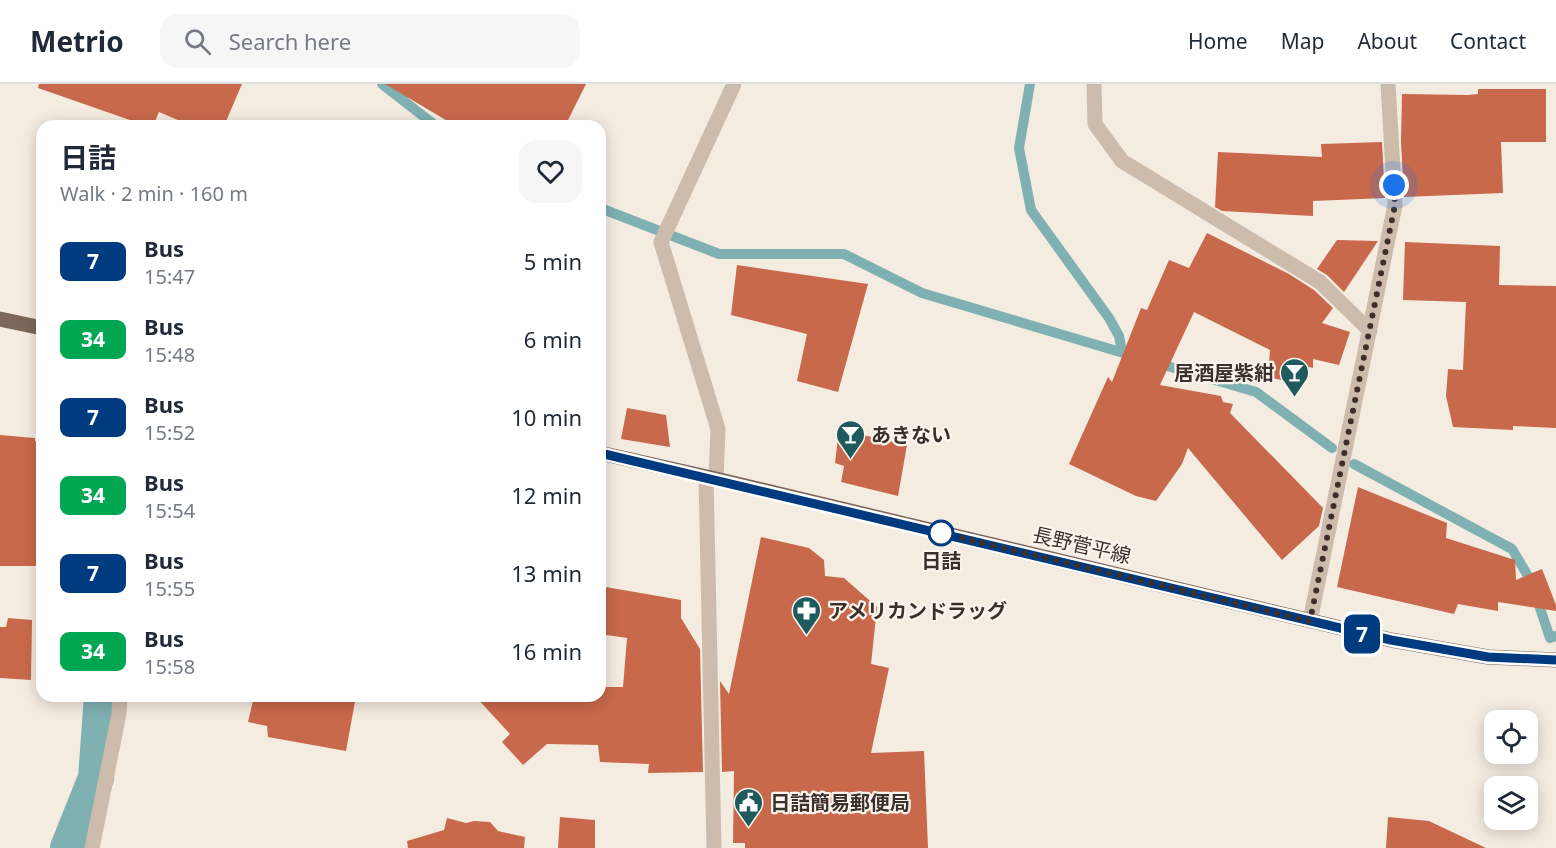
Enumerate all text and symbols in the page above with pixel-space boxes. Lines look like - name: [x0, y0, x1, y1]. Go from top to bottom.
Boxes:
- search box: [160, 14, 580, 68]
- text: Metrio: [30, 22, 124, 60]
- icon: search: [181, 25, 214, 58]
- text: Search here: [229, 26, 351, 56]
- text: Home: [1188, 27, 1248, 55]
- text: Map: [1281, 27, 1324, 55]
- text: About: [1357, 27, 1417, 55]
- text: Contact: [1450, 27, 1526, 55]
- text: 日詰: [60, 138, 116, 176]
- button: heart: [519, 140, 582, 203]
- your location: [1379, 170, 1409, 200]
- text: Walk · 2 min · 160 m: [60, 180, 248, 207]
- text: Bus: [144, 233, 184, 263]
- text: 5 min: [524, 246, 582, 276]
- text: 7: [87, 247, 99, 275]
- text: 15:47: [144, 263, 195, 290]
- text: Bus: [144, 311, 184, 341]
- text: 6 min: [524, 324, 582, 354]
- text: 34: [81, 325, 105, 353]
- text: 15:48: [144, 341, 195, 368]
- bar icon: 居酒屋紫紺: [1279, 356, 1311, 398]
- place label: 居酒屋紫紺: [1174, 359, 1274, 386]
- text: Bus: [144, 389, 184, 419]
- text: 10 min: [511, 402, 582, 432]
- text: 7: [87, 403, 99, 431]
- bar icon: あきない: [834, 418, 866, 460]
- text: 15:52: [144, 419, 195, 446]
- place label: あきない: [871, 421, 951, 448]
- text: Bus: [144, 467, 184, 497]
- text: 12 min: [511, 480, 582, 510]
- text: 34: [81, 481, 105, 509]
- text: 15:54: [144, 497, 195, 524]
- marker: 日詰: [928, 520, 954, 546]
- street label: 長野菅平線: [1030, 521, 1134, 569]
- text: Bus: [144, 545, 184, 575]
- place label: 日詰: [921, 547, 961, 574]
- text: 13 min: [511, 558, 582, 588]
- text: 7: [87, 559, 99, 587]
- text: 15:55: [144, 575, 195, 602]
- pharmacy icon: アメリカンドラッグ: [791, 594, 823, 636]
- place label: アメリカンドラッグ: [828, 597, 1007, 624]
- line badge: 7: [1342, 614, 1382, 654]
- text: 7: [1356, 620, 1368, 648]
- text: Bus: [144, 623, 184, 653]
- text: 16 min: [511, 636, 582, 666]
- text: 34: [81, 637, 105, 665]
- text: 15:58: [144, 653, 195, 680]
- map controls: [1484, 710, 1538, 830]
- button: locate: [1484, 710, 1538, 764]
- button: layers: [1484, 776, 1538, 830]
- public building icon: 日詰簡易郵便局: [733, 786, 765, 828]
- place label: 日詰簡易郵便局: [770, 789, 910, 816]

